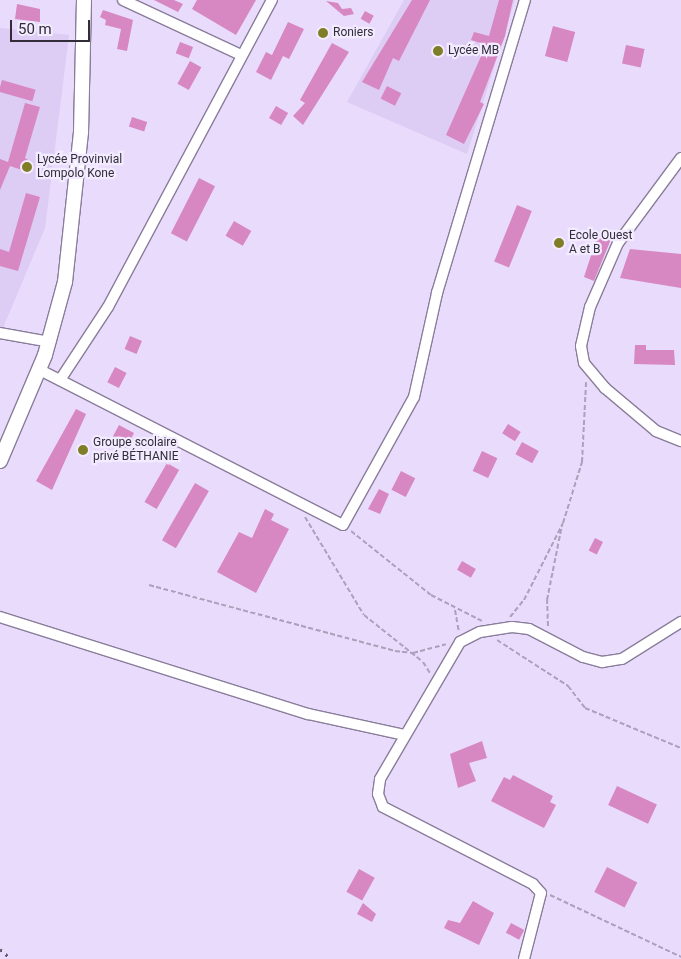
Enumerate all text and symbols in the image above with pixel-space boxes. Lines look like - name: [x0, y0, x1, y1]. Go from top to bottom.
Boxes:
- scale bar: [12, 10, 92, 42]
- text: 50 m: [18, 20, 52, 38]
- place label: Roniers: [333, 26, 373, 40]
- marker: Roniers: [317, 27, 329, 39]
- place label: Lycée MB: [448, 44, 499, 58]
- marker: Lycée MB: [432, 45, 444, 57]
- place label: Lycée Provinvial Lompolo Kone: [37, 153, 122, 181]
- marker: Lycée Provinvial Lompolo Kone: [21, 161, 33, 173]
- place label: Ecole Ouest A et B: [569, 229, 632, 257]
- marker: Ecole Ouest A et B: [553, 237, 565, 249]
- place label: Groupe scolaire privé BÉTHANIE: [93, 436, 179, 464]
- marker: Groupe scolaire privé BÉTHANIE: [77, 444, 89, 456]

